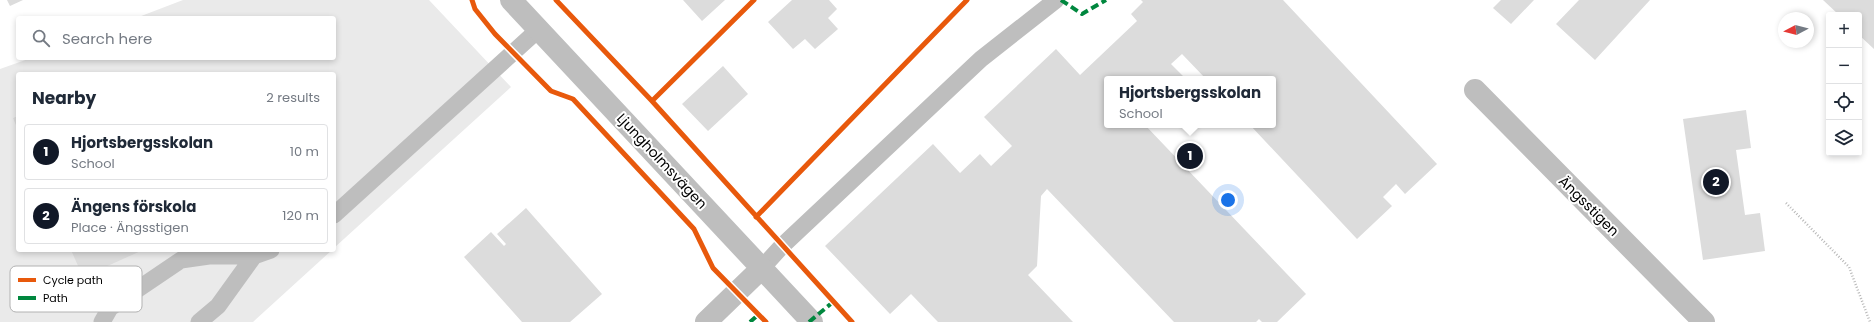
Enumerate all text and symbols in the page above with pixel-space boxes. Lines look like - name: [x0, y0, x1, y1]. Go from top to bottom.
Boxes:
- north arrow: [1778, 12, 1814, 48]
- map controls: [1826, 12, 1862, 156]
- button: +: [1826, 12, 1862, 48]
- search box: [16, 16, 336, 60]
- icon: search: [30, 27, 52, 49]
- text: Search here: [62, 28, 152, 49]
- button: −: [1826, 48, 1862, 84]
- popup: [1104, 76, 1276, 128]
- text: Hjortsbergsskolan: [1119, 82, 1261, 103]
- button: locate: [1826, 84, 1862, 120]
- text: Nearby: [32, 86, 96, 110]
- text: 2 results: [266, 88, 320, 107]
- text: School: [1119, 104, 1163, 123]
- street label: Ljungholmsvägen: [612, 109, 712, 213]
- button: layers: [1826, 120, 1862, 156]
- text: Hjortsbergsskolan: [71, 132, 213, 153]
- pin: 1: [1177, 141, 1203, 171]
- text: 1: [44, 142, 48, 161]
- text: 10 m: [290, 142, 319, 161]
- text: School: [71, 154, 115, 173]
- pin: 2: [1703, 167, 1729, 197]
- street label: Ängsstigen: [1554, 171, 1624, 241]
- your location: [1218, 190, 1238, 210]
- text: Ängens förskola: [71, 196, 196, 217]
- text: 2: [42, 206, 50, 225]
- text: 120 m: [282, 206, 319, 225]
- text: Place · Ängsstigen: [71, 218, 189, 237]
- legend: [10, 266, 142, 312]
- text: Cycle path: [43, 272, 103, 288]
- text: Path: [43, 290, 68, 306]

